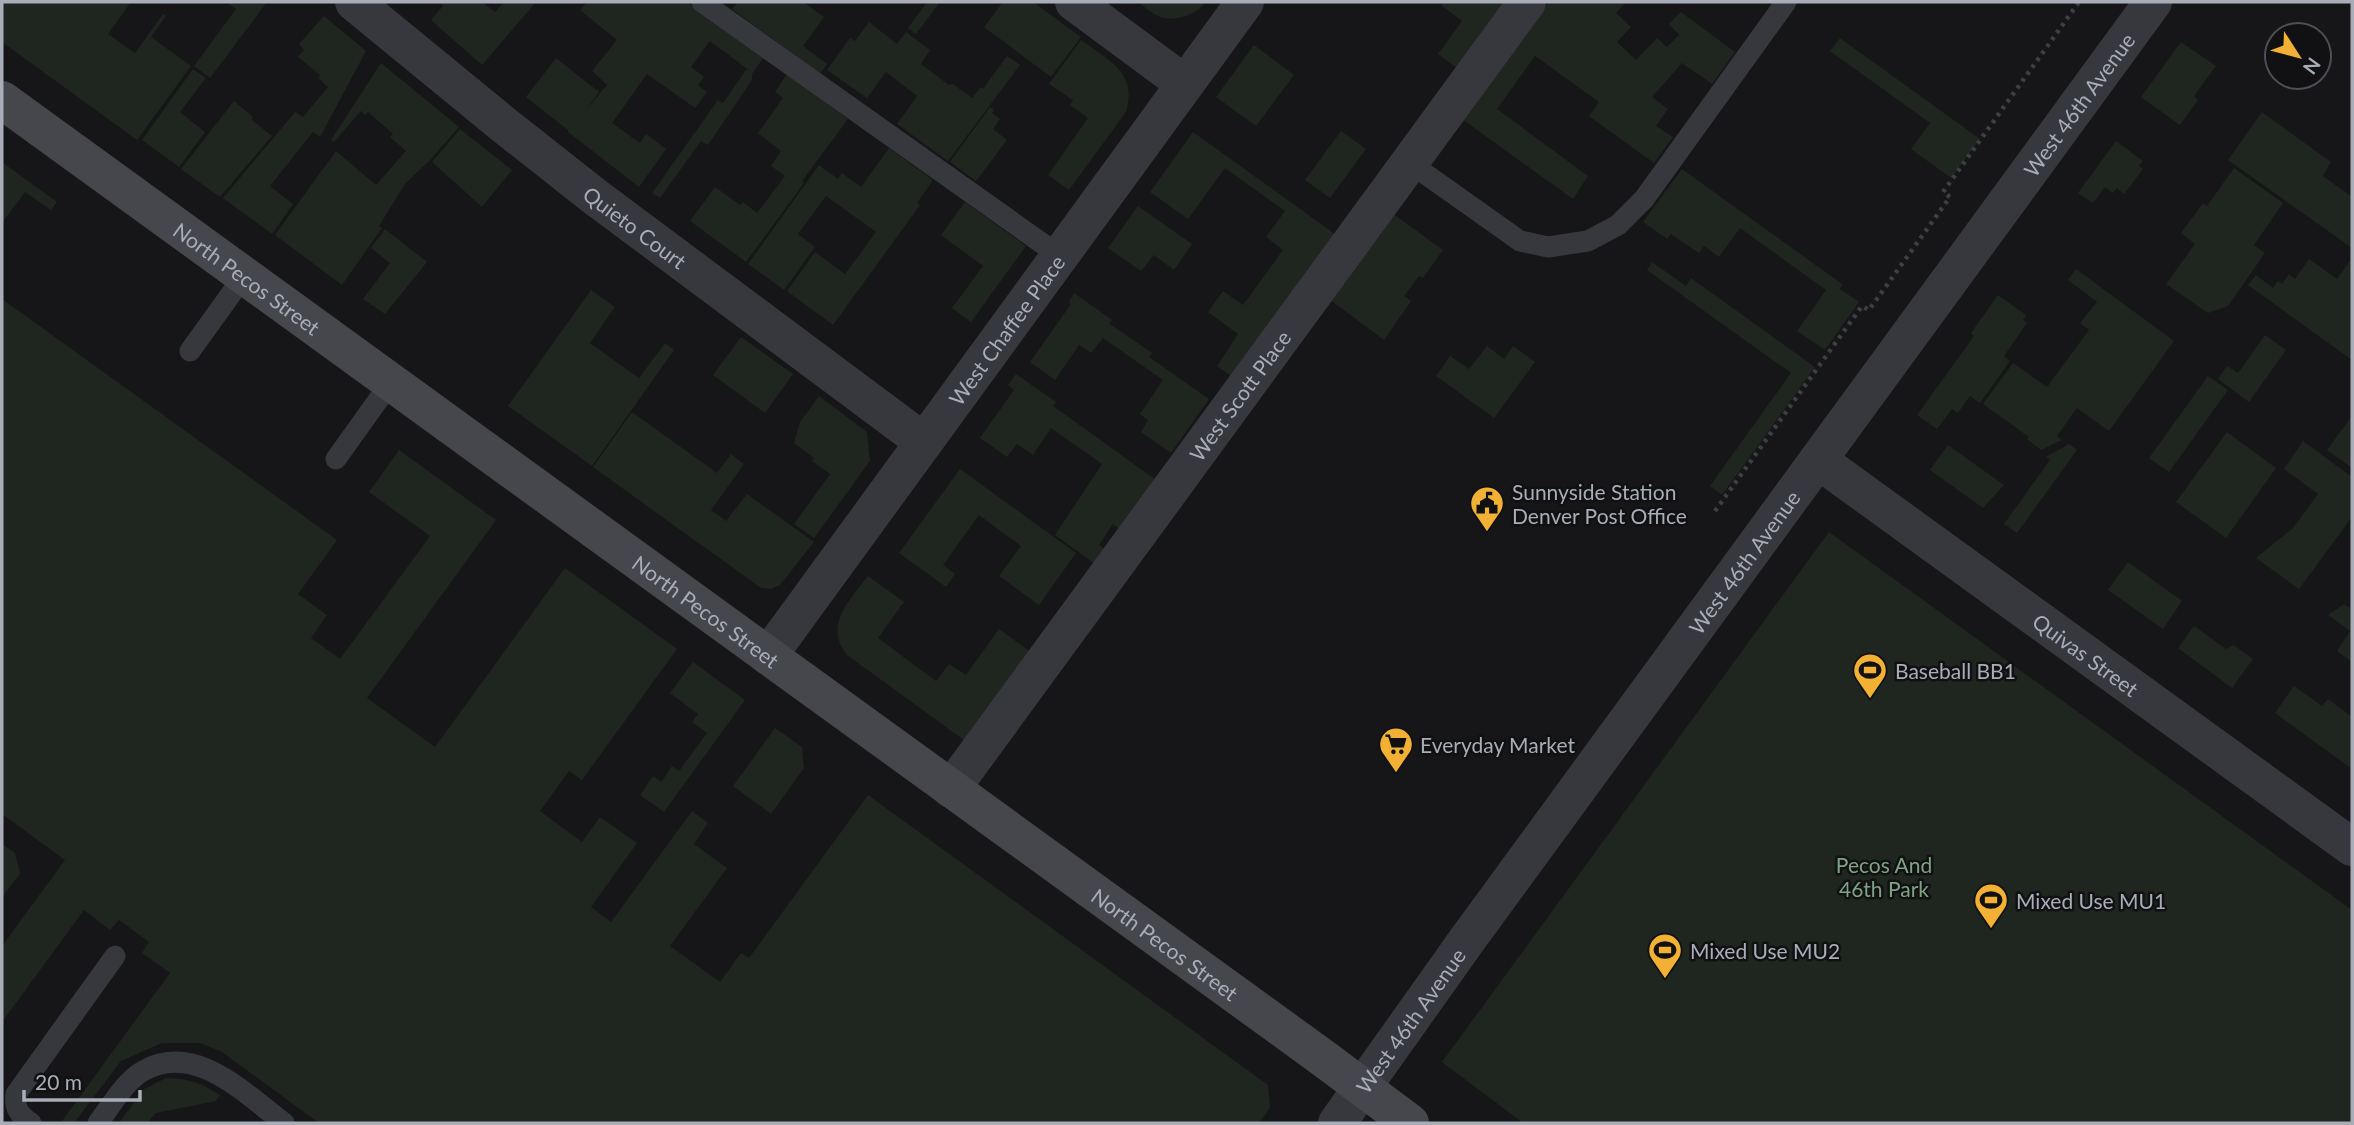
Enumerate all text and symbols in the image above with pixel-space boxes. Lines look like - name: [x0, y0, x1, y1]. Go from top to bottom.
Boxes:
- north arrow: [2263, 21, 2333, 91]
- street label: West 46th Avenue: [2018, 28, 2139, 181]
- text: N: [2299, 54, 2326, 79]
- street label: Quieto Court: [579, 180, 692, 273]
- street label: North Pecos Street: [169, 216, 326, 340]
- street label: West Chaffee Place: [943, 250, 1069, 410]
- street label: West Scott Place: [1183, 325, 1295, 465]
- place label: Sunnyside Station Denver Post Office: [1512, 479, 1687, 528]
- public building icon: Sunnyside Station Denver Post Office: [1468, 484, 1506, 533]
- street label: West 46th Avenue: [1683, 485, 1804, 638]
- street label: North Pecos Street: [628, 549, 785, 672]
- street label: Quivas Street: [2028, 608, 2144, 701]
- sports icon: Baseball BB1: [1851, 651, 1889, 700]
- place label: Baseball BB1: [1895, 658, 2016, 683]
- supermarket icon: Everyday Market: [1377, 725, 1415, 774]
- place label: Everyday Market: [1420, 732, 1575, 757]
- park label: Pecos And 46th Park: [1836, 852, 1932, 901]
- sports icon: Mixed Use MU1: [1972, 881, 2010, 930]
- street label: North Pecos Street: [1087, 882, 1244, 1005]
- place label: Mixed Use MU1: [2016, 888, 2166, 913]
- sports icon: Mixed Use MU2: [1646, 931, 1684, 980]
- place label: Mixed Use MU2: [1690, 938, 1840, 963]
- street label: West 46th Avenue: [1350, 943, 1470, 1097]
- scale bar: [24, 1058, 140, 1102]
- text: 20 m: [35, 1069, 82, 1094]

